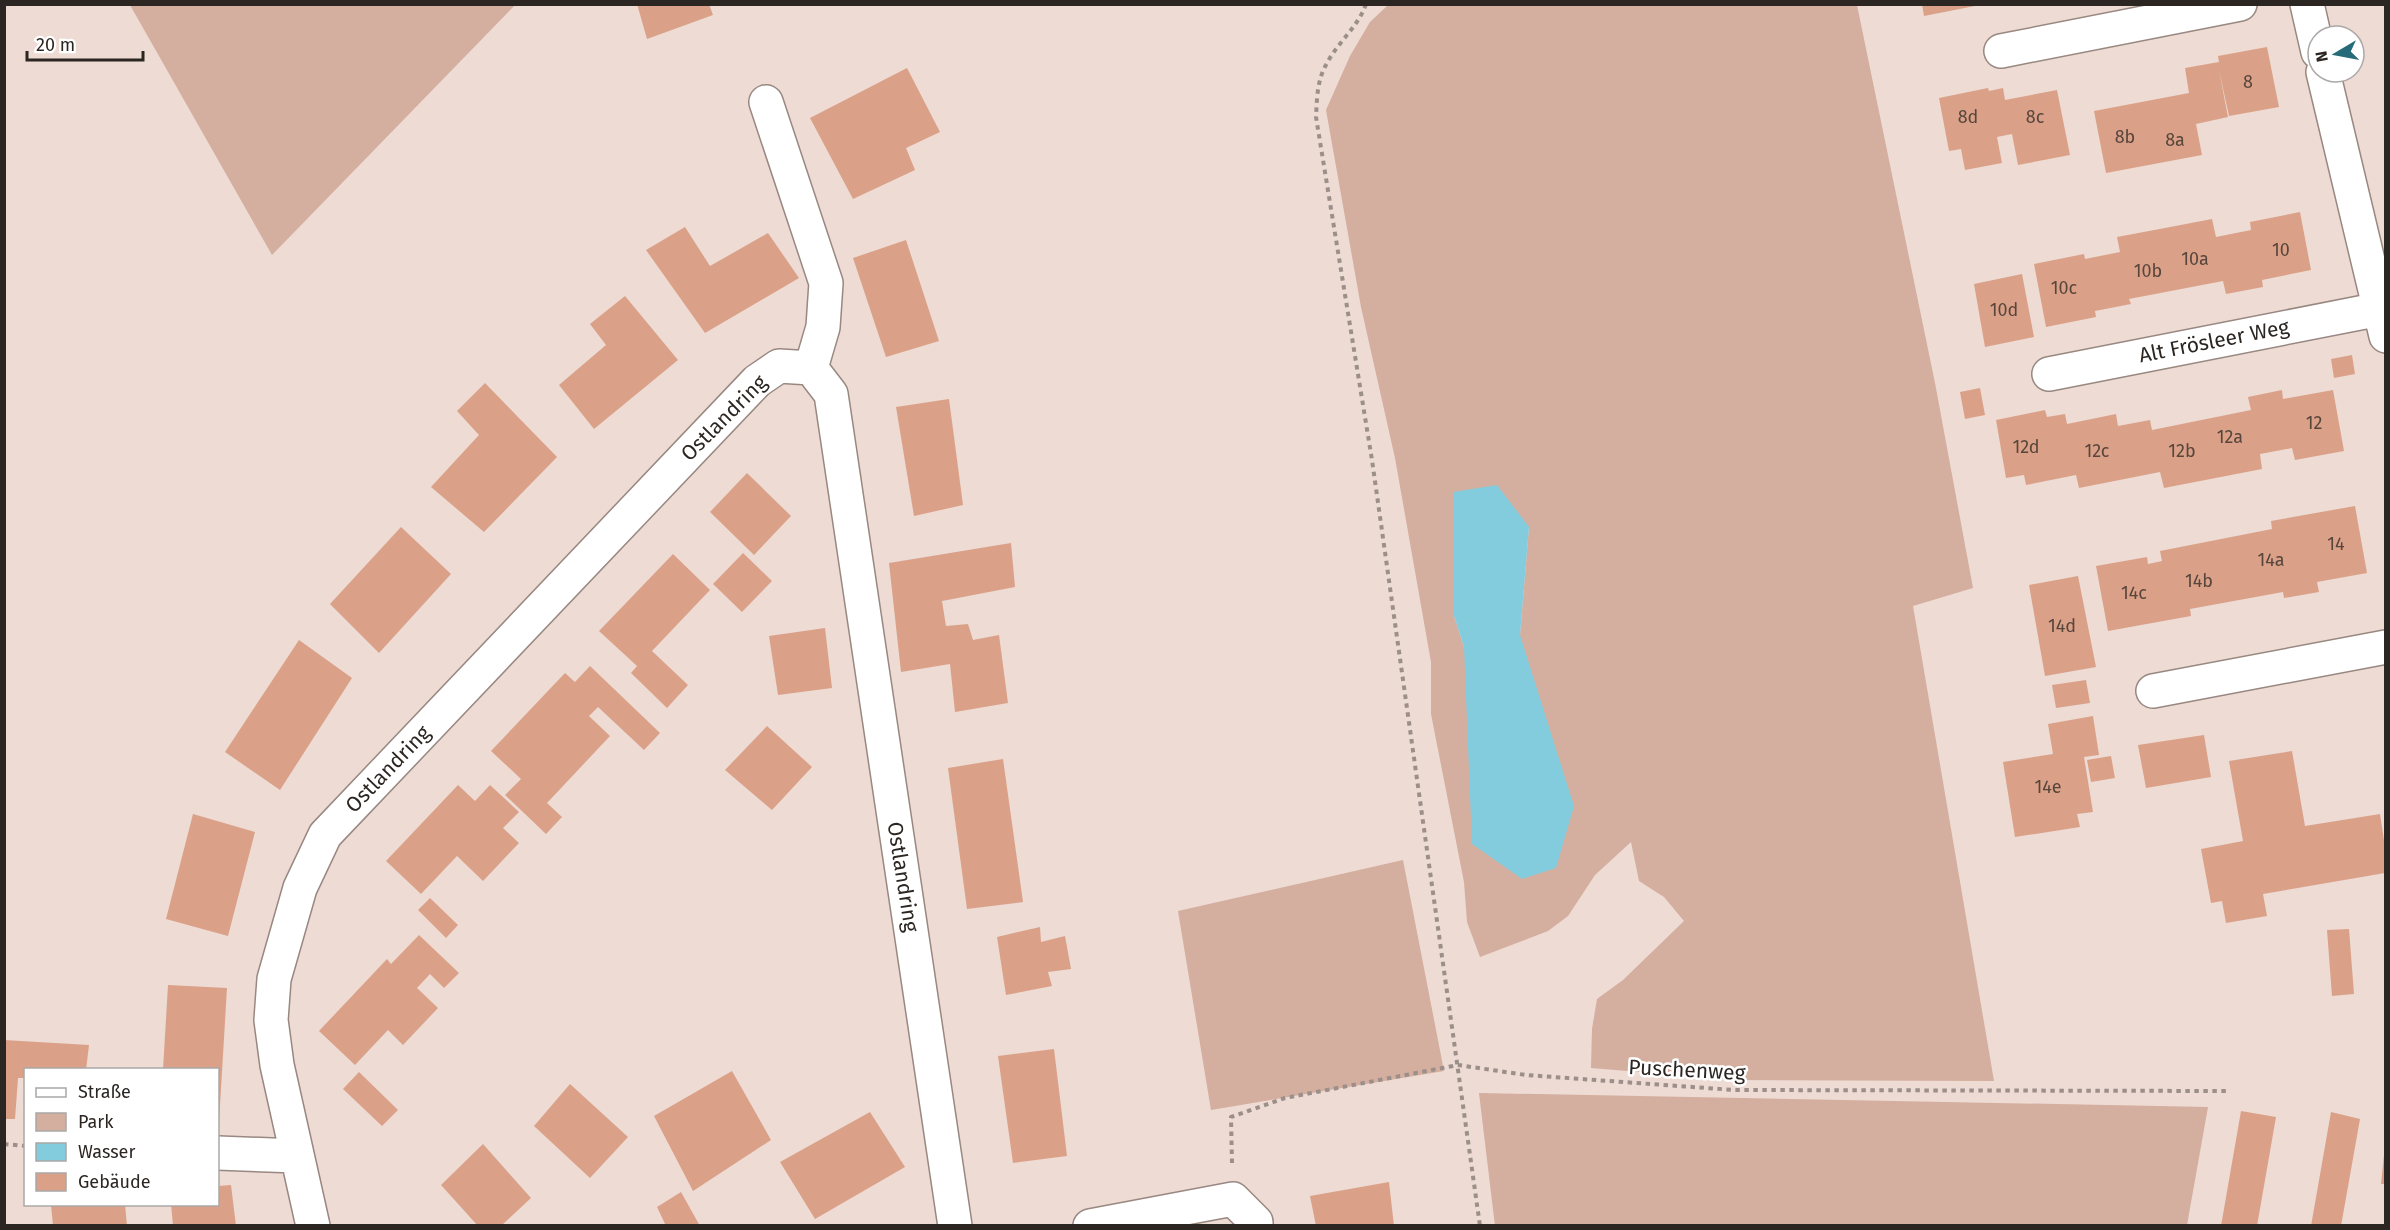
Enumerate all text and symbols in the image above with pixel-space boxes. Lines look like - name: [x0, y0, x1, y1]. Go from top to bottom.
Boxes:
- scale bar: [27, 24, 142, 62]
- north arrow: [2306, 24, 2366, 84]
- text: 20 m: [36, 34, 75, 56]
- text: N: [2311, 50, 2332, 63]
- house number: 8: [2243, 71, 2253, 93]
- house number: 8d: [1958, 106, 1978, 128]
- house number: 8c: [2026, 106, 2045, 128]
- house number: 8b: [2115, 126, 2135, 148]
- house number: 8a: [2165, 129, 2185, 151]
- house number: 10: [2272, 239, 2290, 261]
- house number: 10a: [2181, 248, 2209, 270]
- house number: 10b: [2134, 260, 2162, 282]
- house number: 10c: [2051, 277, 2078, 299]
- house number: 10d: [1990, 299, 2018, 321]
- street label: Alt Frösleer Weg: [2137, 314, 2291, 368]
- street label: Ostlandring: [675, 369, 773, 467]
- house number: 12: [2306, 412, 2322, 434]
- house number: 12a: [2217, 426, 2243, 448]
- house number: 12d: [2012, 436, 2040, 458]
- house number: 12c: [2085, 440, 2110, 462]
- house number: 12b: [2168, 440, 2196, 462]
- house number: 14: [2327, 533, 2345, 555]
- house number: 14a: [2257, 549, 2285, 571]
- house number: 14b: [2185, 570, 2213, 592]
- house number: 14c: [2121, 582, 2147, 604]
- house number: 14d: [2048, 615, 2076, 637]
- street label: Ostlandring: [340, 720, 436, 818]
- house number: 14e: [2034, 776, 2062, 798]
- street label: Ostlandring: [881, 820, 925, 934]
- street label: Puschenweg: [1628, 1054, 1746, 1086]
- legend: [24, 1068, 219, 1206]
- text: Straße: [78, 1081, 131, 1103]
- text: Park: [78, 1111, 114, 1133]
- text: Wasser: [78, 1141, 135, 1163]
- text: Gebäude: [78, 1171, 151, 1193]

